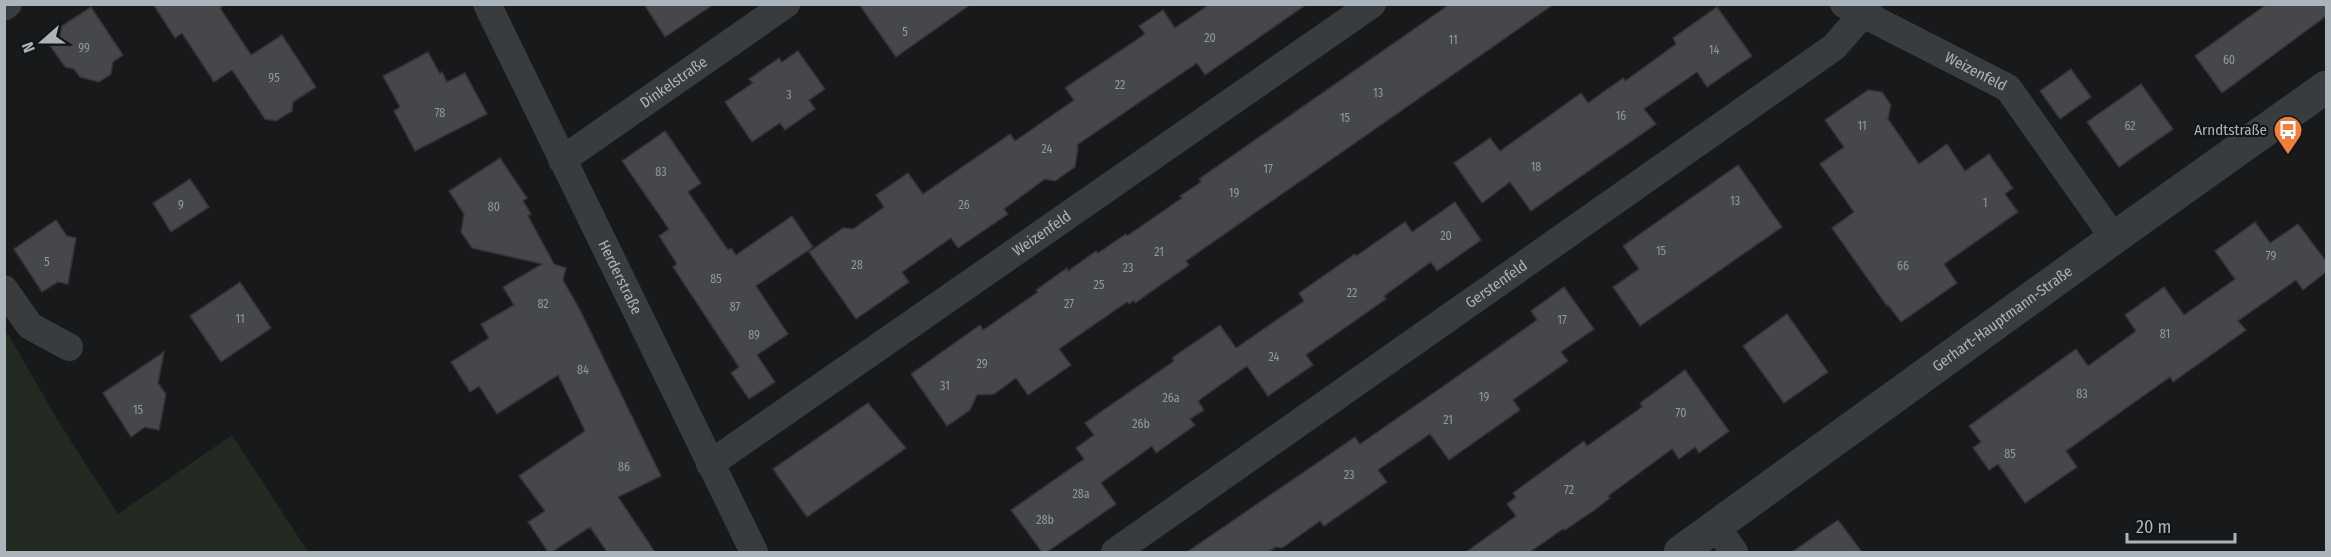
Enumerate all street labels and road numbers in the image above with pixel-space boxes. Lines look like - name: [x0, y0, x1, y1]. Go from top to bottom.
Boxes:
- street label: Weizenfeld: [1942, 48, 2010, 95]
- street label: Dinkelstraße: [637, 53, 711, 112]
- street label: Weizenfeld: [1009, 207, 1075, 260]
- street label: Herderstraße: [594, 237, 646, 318]
- street label: Gerstenfeld: [1462, 256, 1531, 312]
- street label: Gerhart-Hauptmann-Straße: [1929, 262, 2076, 375]

